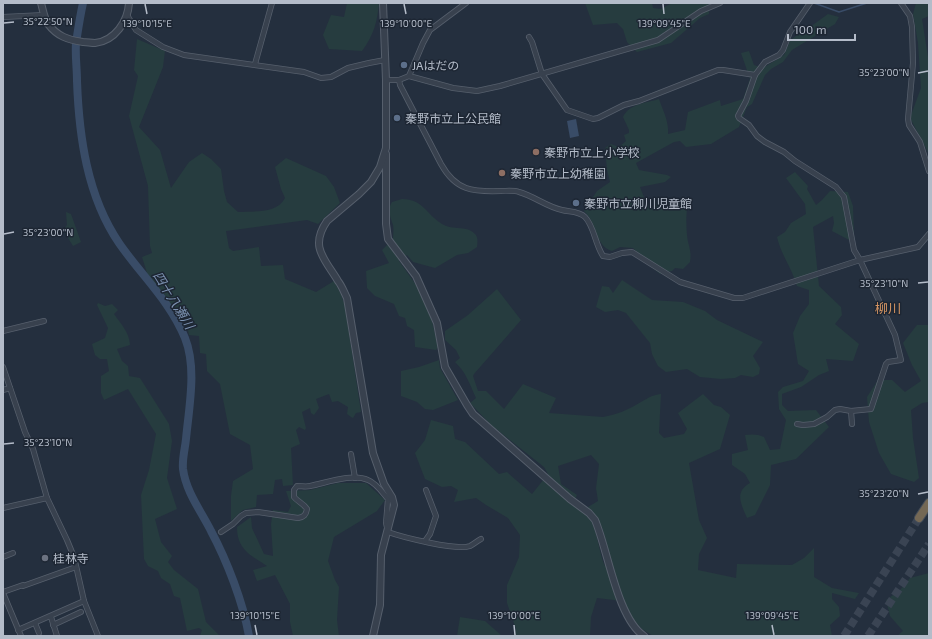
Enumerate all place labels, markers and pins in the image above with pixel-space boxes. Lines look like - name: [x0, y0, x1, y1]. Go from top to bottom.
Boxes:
- place label: JAはだの: [412, 58, 459, 72]
- marker: JAはだの: [399, 60, 409, 70]
- place label: 秦野市立上公民館: [405, 111, 501, 125]
- marker: 秦野市立上公民館: [392, 113, 402, 123]
- place label: 秦野市立上小学校: [544, 145, 640, 159]
- marker: 秦野市立上小学校: [531, 147, 541, 157]
- place label: 秦野市立上幼稚園: [510, 166, 606, 180]
- marker: 秦野市立上幼稚園: [497, 168, 507, 178]
- place label: 秦野市立柳川児童館: [584, 196, 692, 210]
- marker: 秦野市立柳川児童館: [571, 198, 581, 208]
- place label: 桂林寺: [53, 551, 89, 565]
- marker: 桂林寺: [40, 553, 50, 563]

